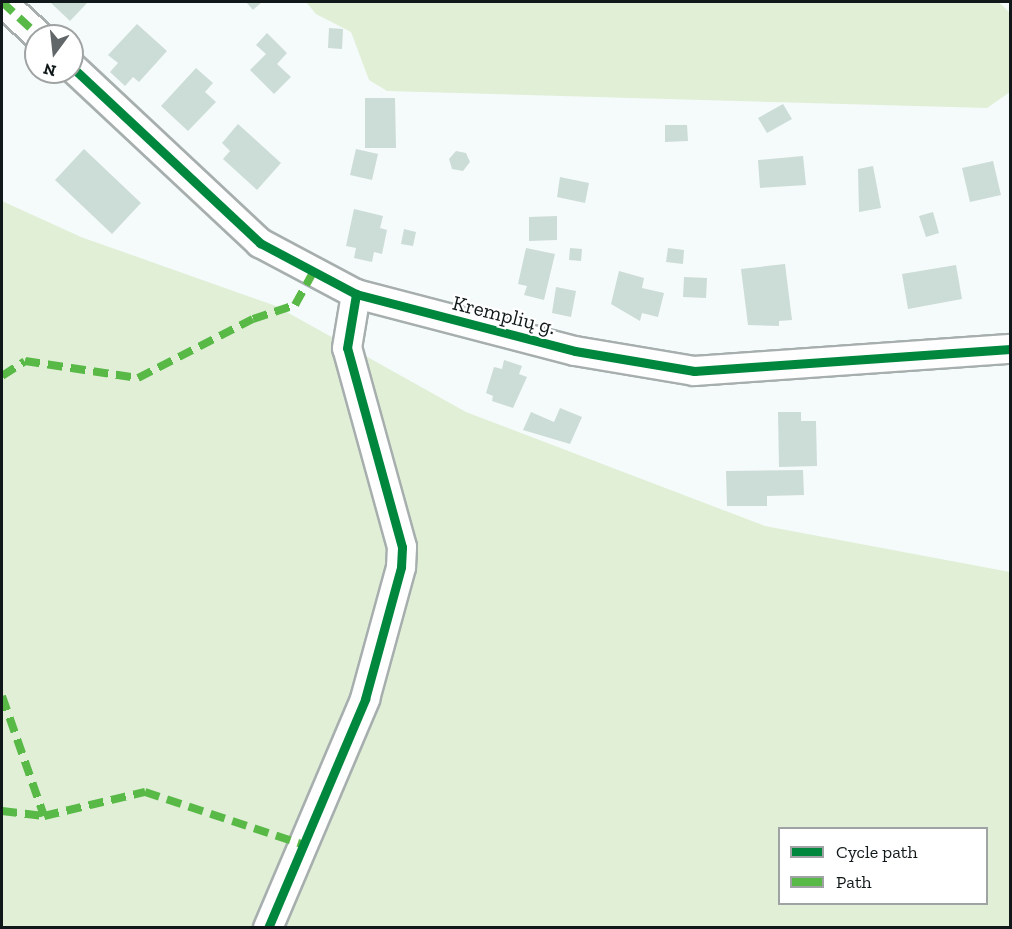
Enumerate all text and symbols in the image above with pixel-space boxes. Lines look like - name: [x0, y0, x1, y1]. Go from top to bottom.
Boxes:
- north arrow: [24, 24, 84, 84]
- text: N: [41, 59, 58, 81]
- street label: Kremplių g.: [450, 290, 558, 340]
- legend: [778, 827, 988, 905]
- text: Cycle path: [836, 841, 918, 863]
- text: Path: [836, 871, 872, 893]

